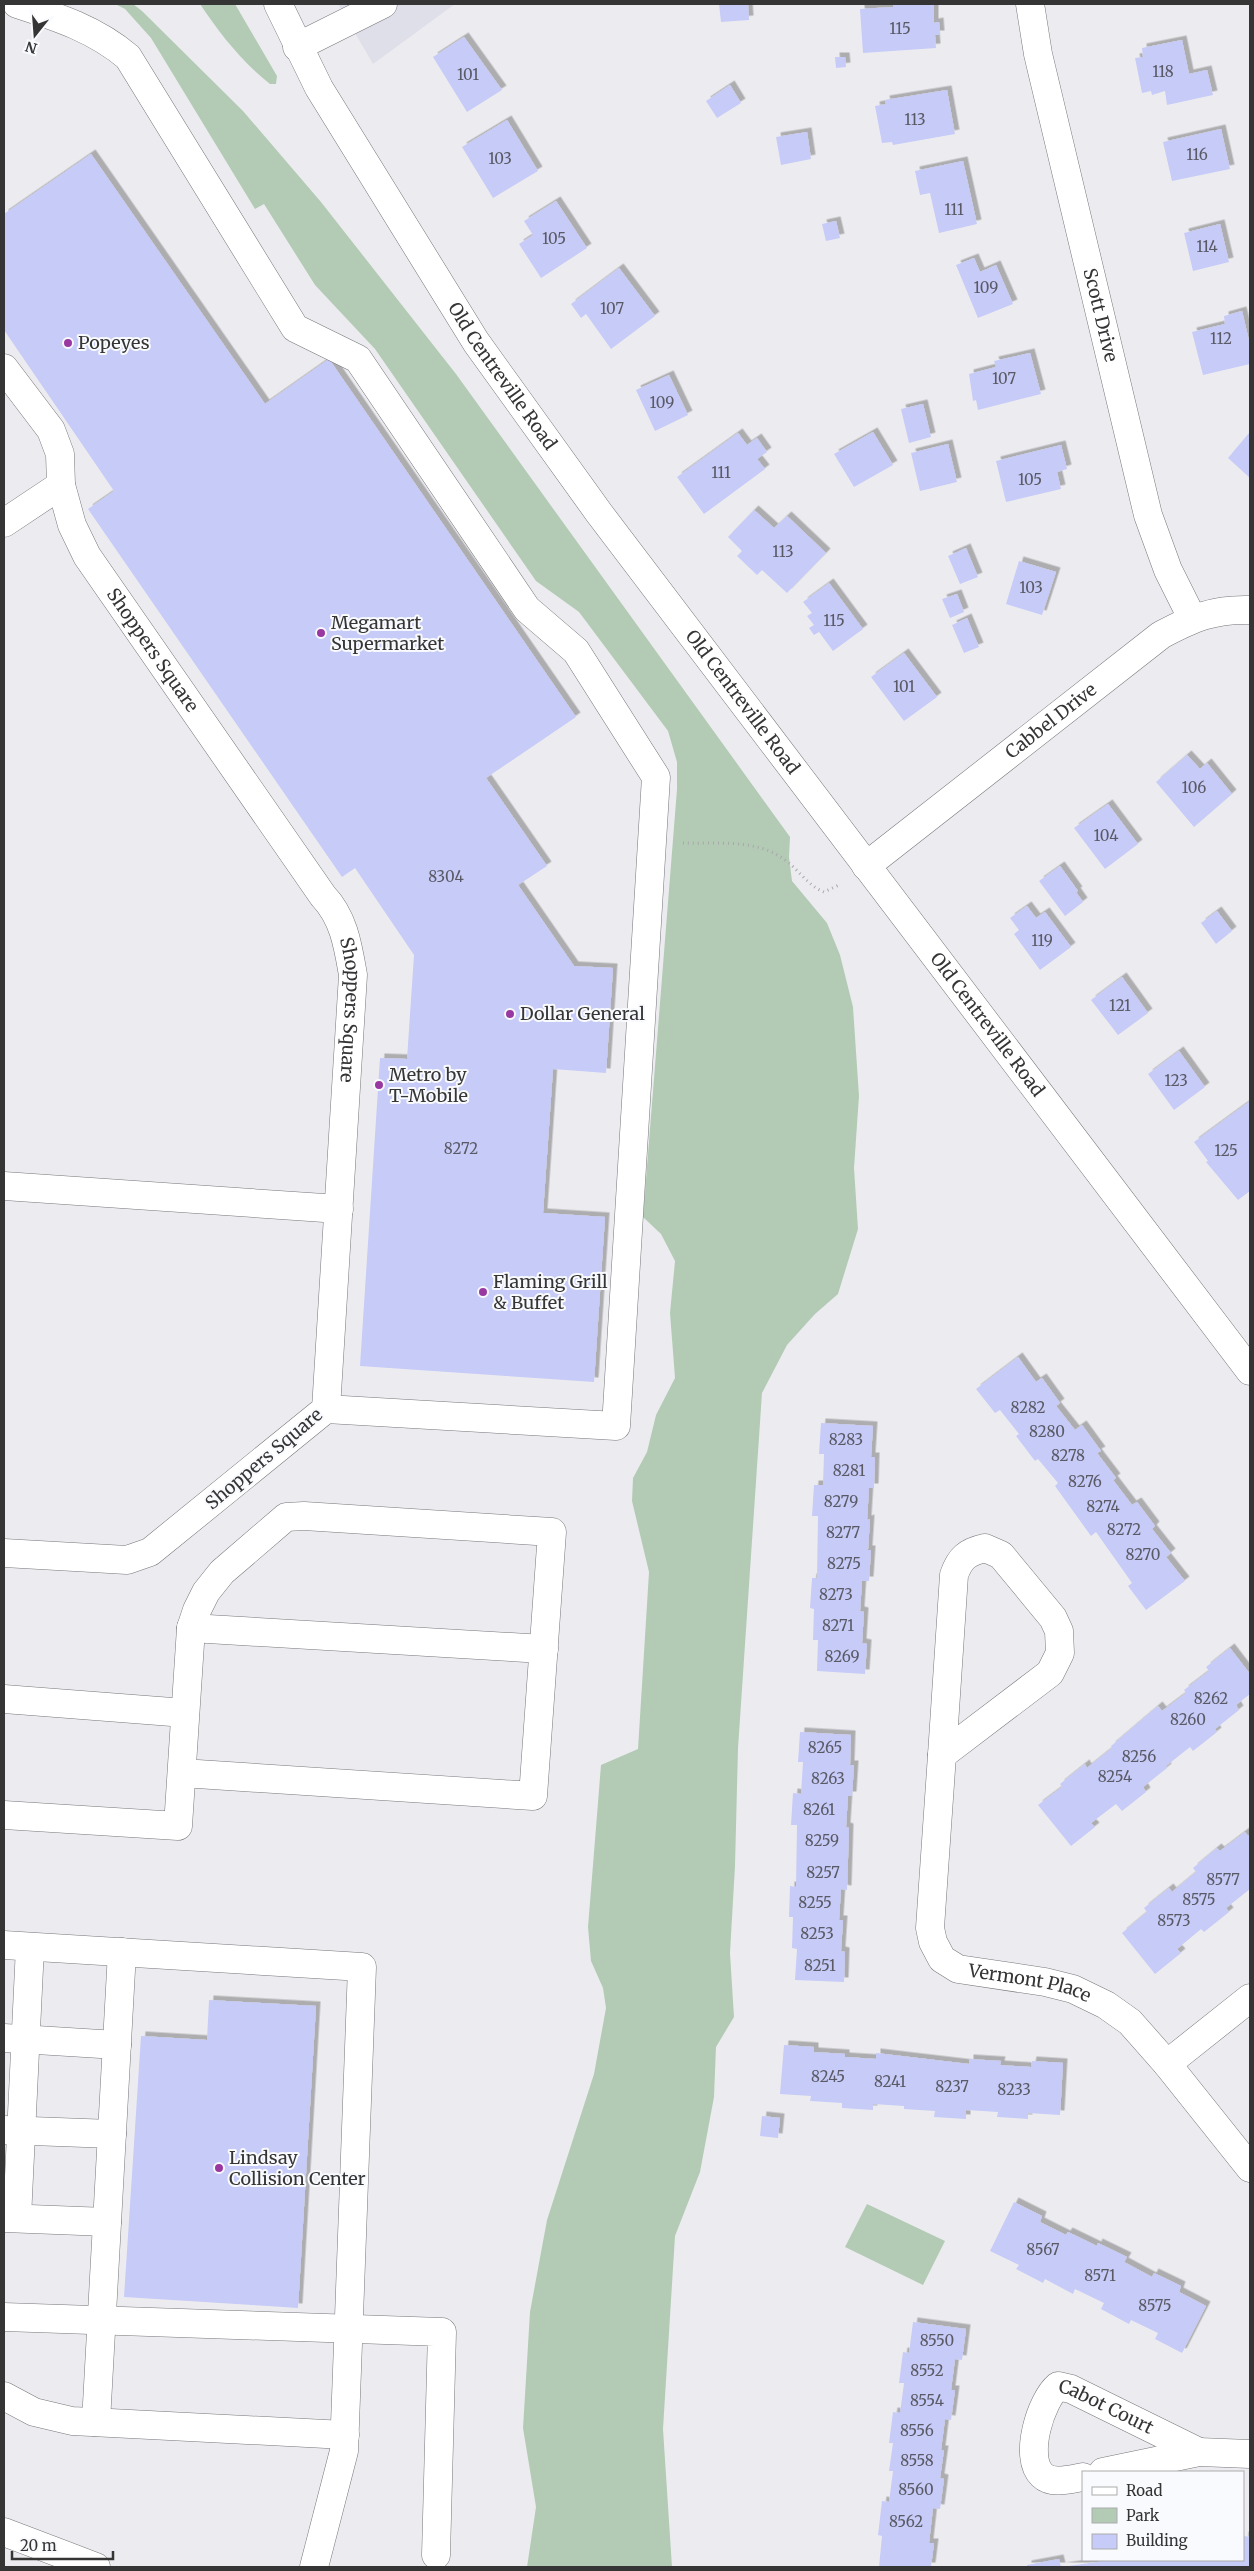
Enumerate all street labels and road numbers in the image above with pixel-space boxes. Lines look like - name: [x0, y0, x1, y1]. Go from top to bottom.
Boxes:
- street label: Scott Drive: [1078, 266, 1123, 364]
- street label: Old Centreville Road: [443, 298, 562, 454]
- street label: Shoppers Square: [102, 583, 204, 716]
- street label: Old Centreville Road: [681, 625, 805, 779]
- street label: Cabbel Drive: [1001, 678, 1101, 764]
- street label: Shoppers Square: [335, 935, 365, 1083]
- street label: Old Centreville Road: [926, 948, 1050, 1101]
- street label: Shoppers Square: [201, 1403, 327, 1514]
- street label: Vermont Place: [966, 1959, 1095, 2007]
- street label: Cabot Court: [1057, 2375, 1158, 2439]

